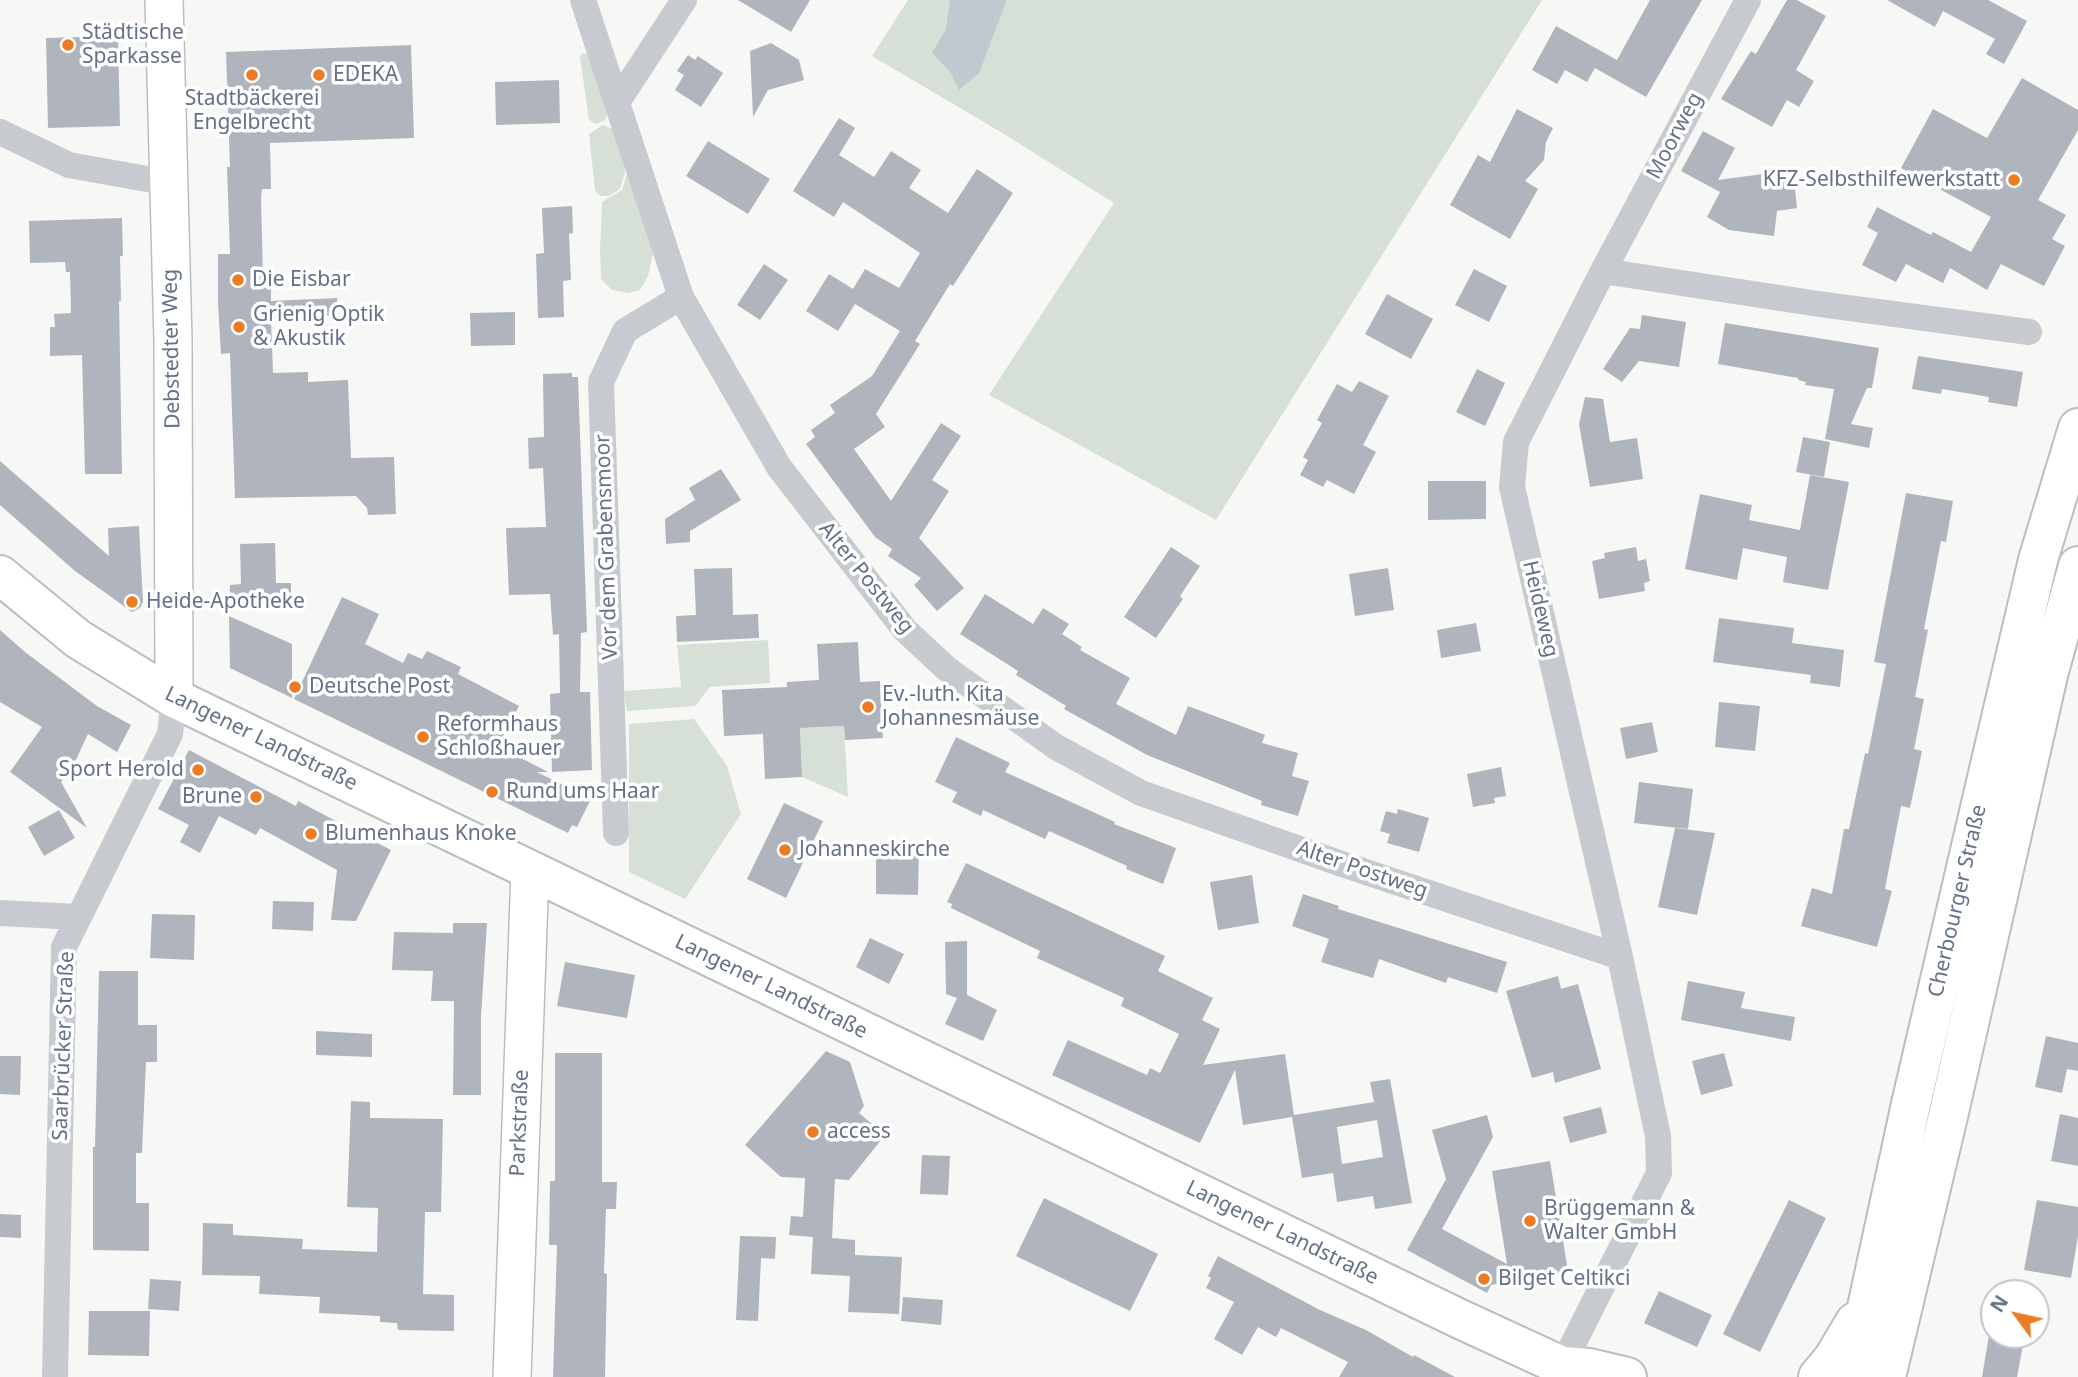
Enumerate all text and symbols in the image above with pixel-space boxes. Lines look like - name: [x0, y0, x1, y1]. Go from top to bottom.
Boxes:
- place label: Städtische Sparkasse: [82, 20, 184, 70]
- marker: Städtische Sparkasse: [60, 37, 76, 53]
- place label: EDEKA: [333, 62, 398, 88]
- marker: Stadtbäckerei Engelbrecht: [244, 67, 260, 83]
- marker: EDEKA: [311, 67, 327, 83]
- place label: Stadtbäckerei Engelbrecht: [185, 86, 319, 136]
- street label: Moorweg: [1642, 88, 1708, 184]
- place label: KFZ-Selbsthilfewerkstatt: [1763, 167, 2000, 193]
- marker: KFZ-Selbsthilfewerkstatt: [2006, 172, 2022, 188]
- place label: Die Eisbar: [252, 267, 351, 293]
- street label: Debstedter Weg: [158, 269, 186, 429]
- marker: Die Eisbar: [230, 272, 246, 288]
- place label: Grienig Optik & Akustik: [253, 302, 385, 352]
- marker: Grienig Optik & Akustik: [231, 319, 247, 335]
- street label: Vor dem Grabensmoor: [590, 434, 624, 660]
- street label: Alter Postweg: [813, 517, 919, 639]
- street label: Heideweg: [1517, 558, 1563, 660]
- place label: Heide-Apotheke: [146, 589, 305, 615]
- marker: Heide-Apotheke: [124, 594, 140, 610]
- place label: Deutsche Post: [309, 674, 450, 700]
- marker: Deutsche Post: [287, 679, 303, 695]
- street label: Langener Landstraße: [161, 681, 361, 797]
- place label: Ev.-luth. Kita Johannesmäuse: [882, 682, 1039, 732]
- marker: Ev.-luth. Kita Johannesmäuse: [860, 699, 876, 715]
- place label: Reformhaus Schloßhauer: [437, 712, 561, 762]
- marker: Reformhaus Schloßhauer: [415, 729, 431, 745]
- place label: Sport Herold: [58, 757, 184, 783]
- marker: Sport Herold: [190, 762, 206, 778]
- place label: Rund ums Haar: [506, 779, 659, 805]
- place label: Brune: [182, 784, 242, 810]
- marker: Rund ums Haar: [484, 784, 500, 800]
- marker: Brune: [248, 789, 264, 805]
- street label: Cherbourger Straße: [1924, 802, 1992, 1000]
- place label: Blumenhaus Knoke: [325, 821, 516, 847]
- marker: Blumenhaus Knoke: [303, 826, 319, 842]
- street label: Alter Postweg: [1293, 836, 1431, 904]
- place label: Johanneskirche: [799, 837, 950, 863]
- marker: Johanneskirche: [777, 842, 793, 858]
- street label: Langener Landstraße: [671, 929, 871, 1045]
- street label: Saarbrücker Straße: [48, 951, 80, 1141]
- street label: Parkstraße: [506, 1069, 534, 1177]
- place label: access: [827, 1119, 891, 1145]
- marker: access: [805, 1124, 821, 1140]
- street label: Langener Landstraße: [1182, 1175, 1382, 1291]
- place label: Brüggemann & Walter GmbH: [1544, 1196, 1695, 1246]
- marker: Brüggemann & Walter GmbH: [1522, 1213, 1538, 1229]
- place label: Bilget Celtikci: [1498, 1266, 1631, 1292]
- marker: Bilget Celtikci: [1476, 1271, 1492, 1287]
- north arrow: [1980, 1279, 2050, 1349]
- text: N: [1984, 1290, 2014, 1317]

